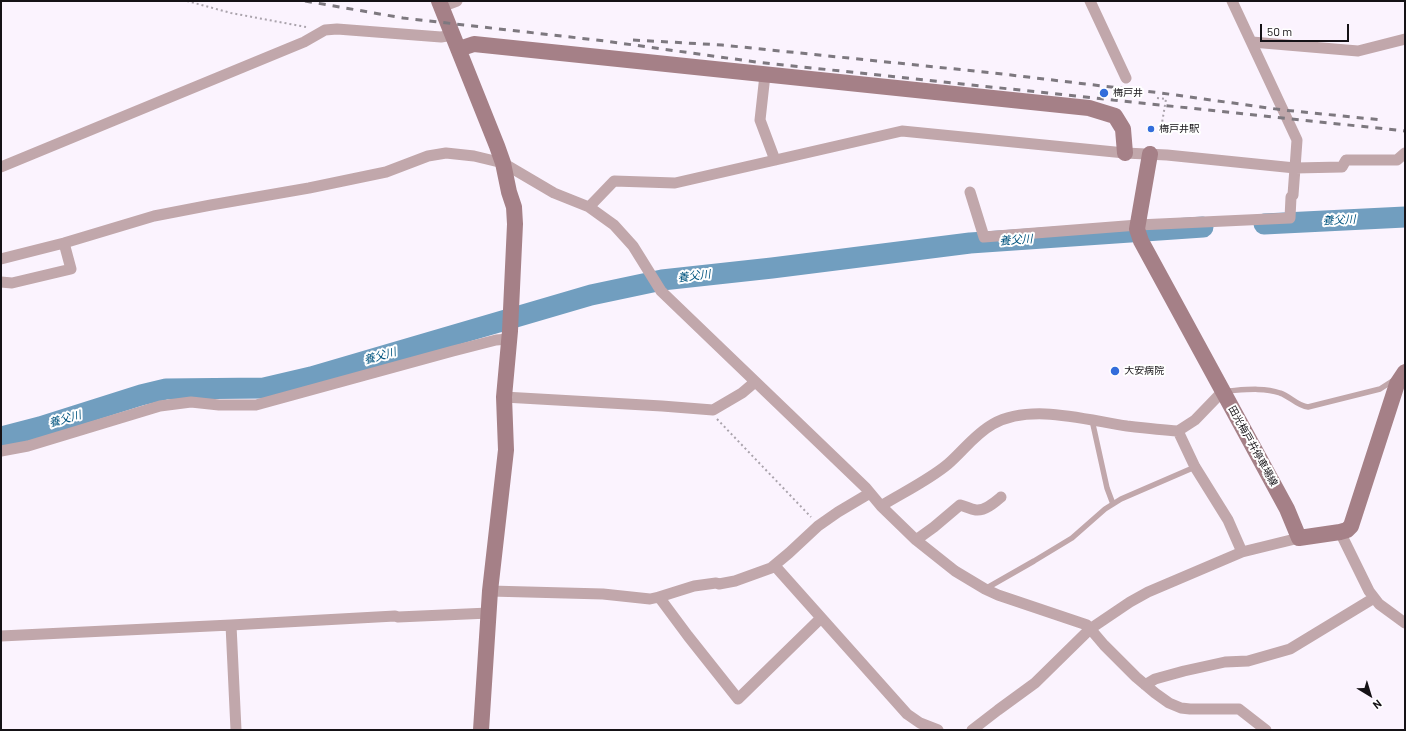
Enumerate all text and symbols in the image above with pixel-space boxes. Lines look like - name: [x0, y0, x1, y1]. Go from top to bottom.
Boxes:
- scale bar: [1262, 16, 1351, 42]
- text: 50 m: [1267, 24, 1292, 38]
- marker: 梅戸井: [1098, 87, 1110, 99]
- place label: 梅戸井: [1113, 87, 1143, 99]
- place label: 梅戸井駅: [1159, 123, 1199, 135]
- marker: 梅戸井駅: [1146, 124, 1156, 134]
- water label: 養父川: [1322, 213, 1356, 227]
- water label: 養父川: [999, 232, 1033, 248]
- water label: 養父川: [677, 267, 711, 285]
- water label: 養父川: [362, 345, 398, 367]
- marker: 大安病院: [1109, 365, 1121, 377]
- place label: 大安病院: [1124, 365, 1164, 377]
- street label: 田光梅戸井停車場線: [1226, 404, 1280, 488]
- water label: 養父川: [47, 408, 83, 430]
- north arrow: [1350, 675, 1390, 715]
- text: N: [1371, 697, 1385, 712]

